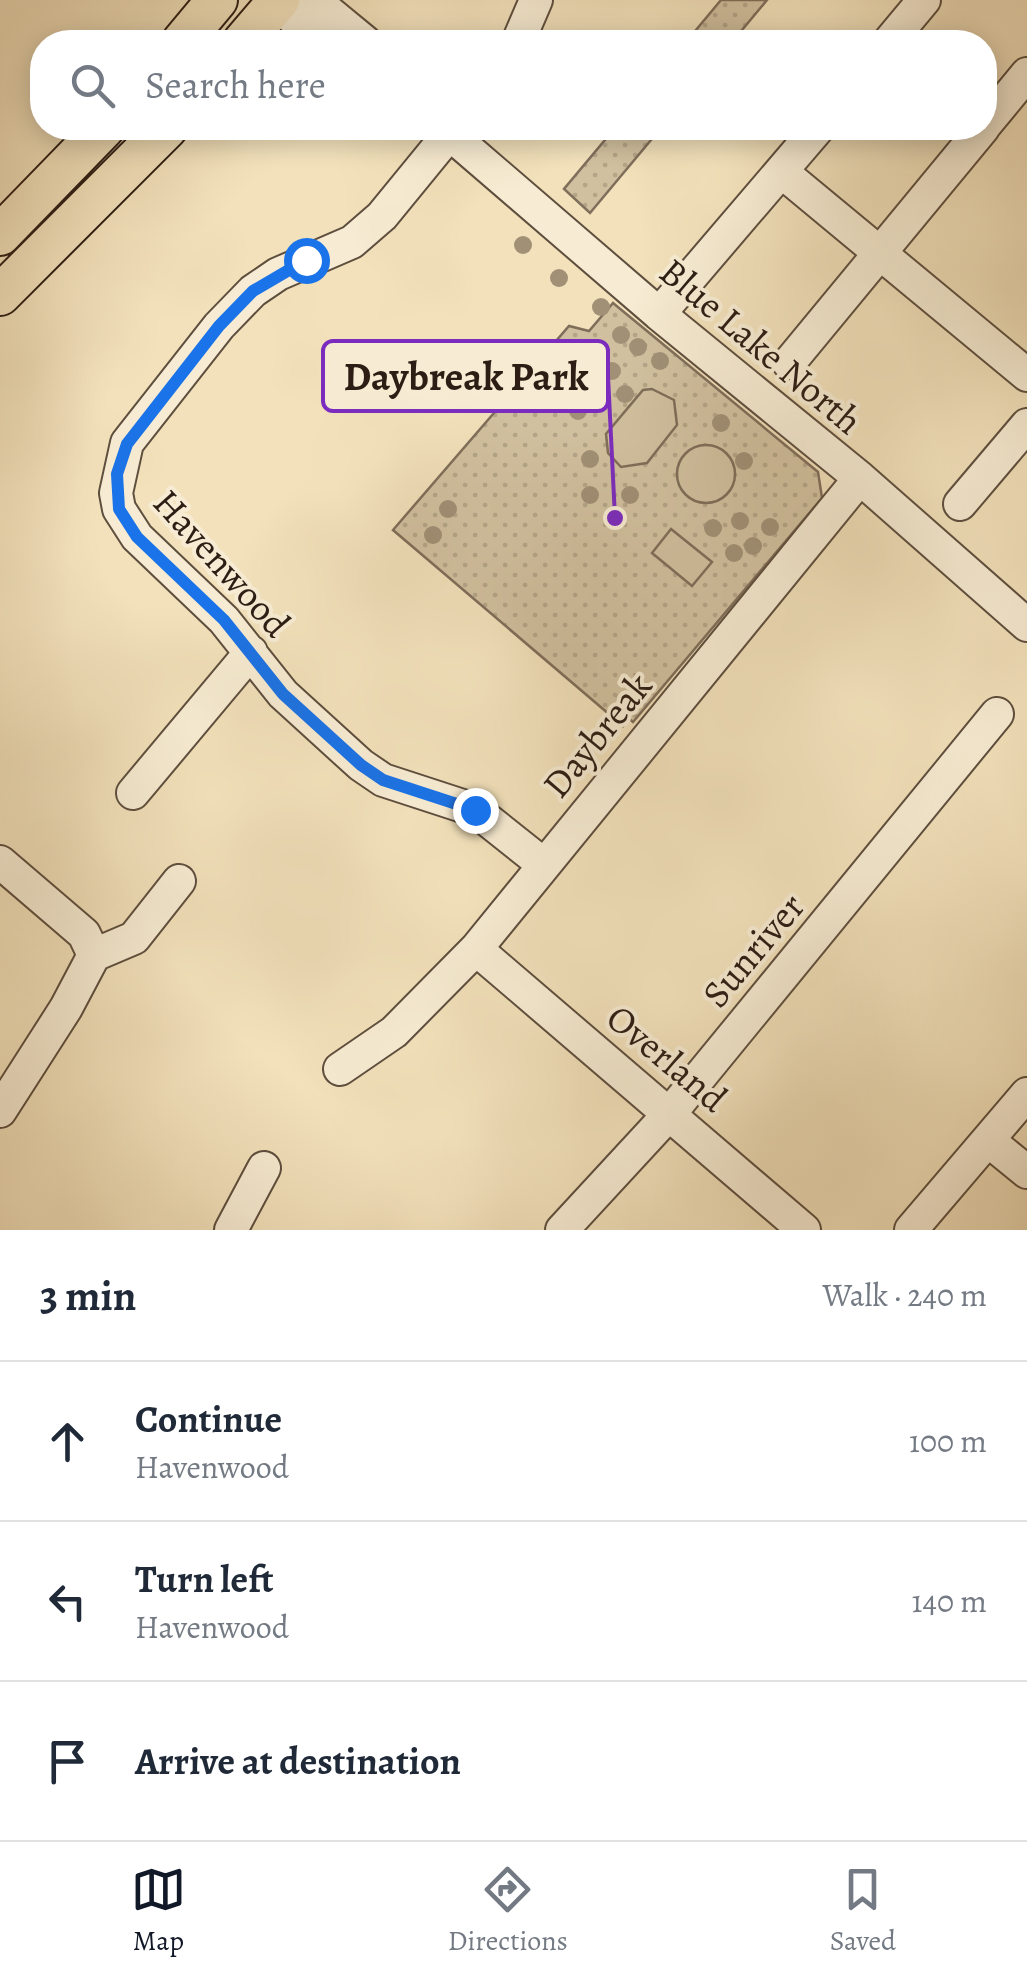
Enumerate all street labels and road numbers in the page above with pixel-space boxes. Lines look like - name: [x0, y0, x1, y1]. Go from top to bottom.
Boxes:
- street label: Blue Lake North: [649, 246, 873, 446]
- street label: Havenwood: [142, 478, 303, 649]
- street label: Daybreak: [530, 661, 664, 809]
- street label: Sunriver: [690, 882, 816, 1018]
- street label: Overland: [596, 992, 739, 1124]

